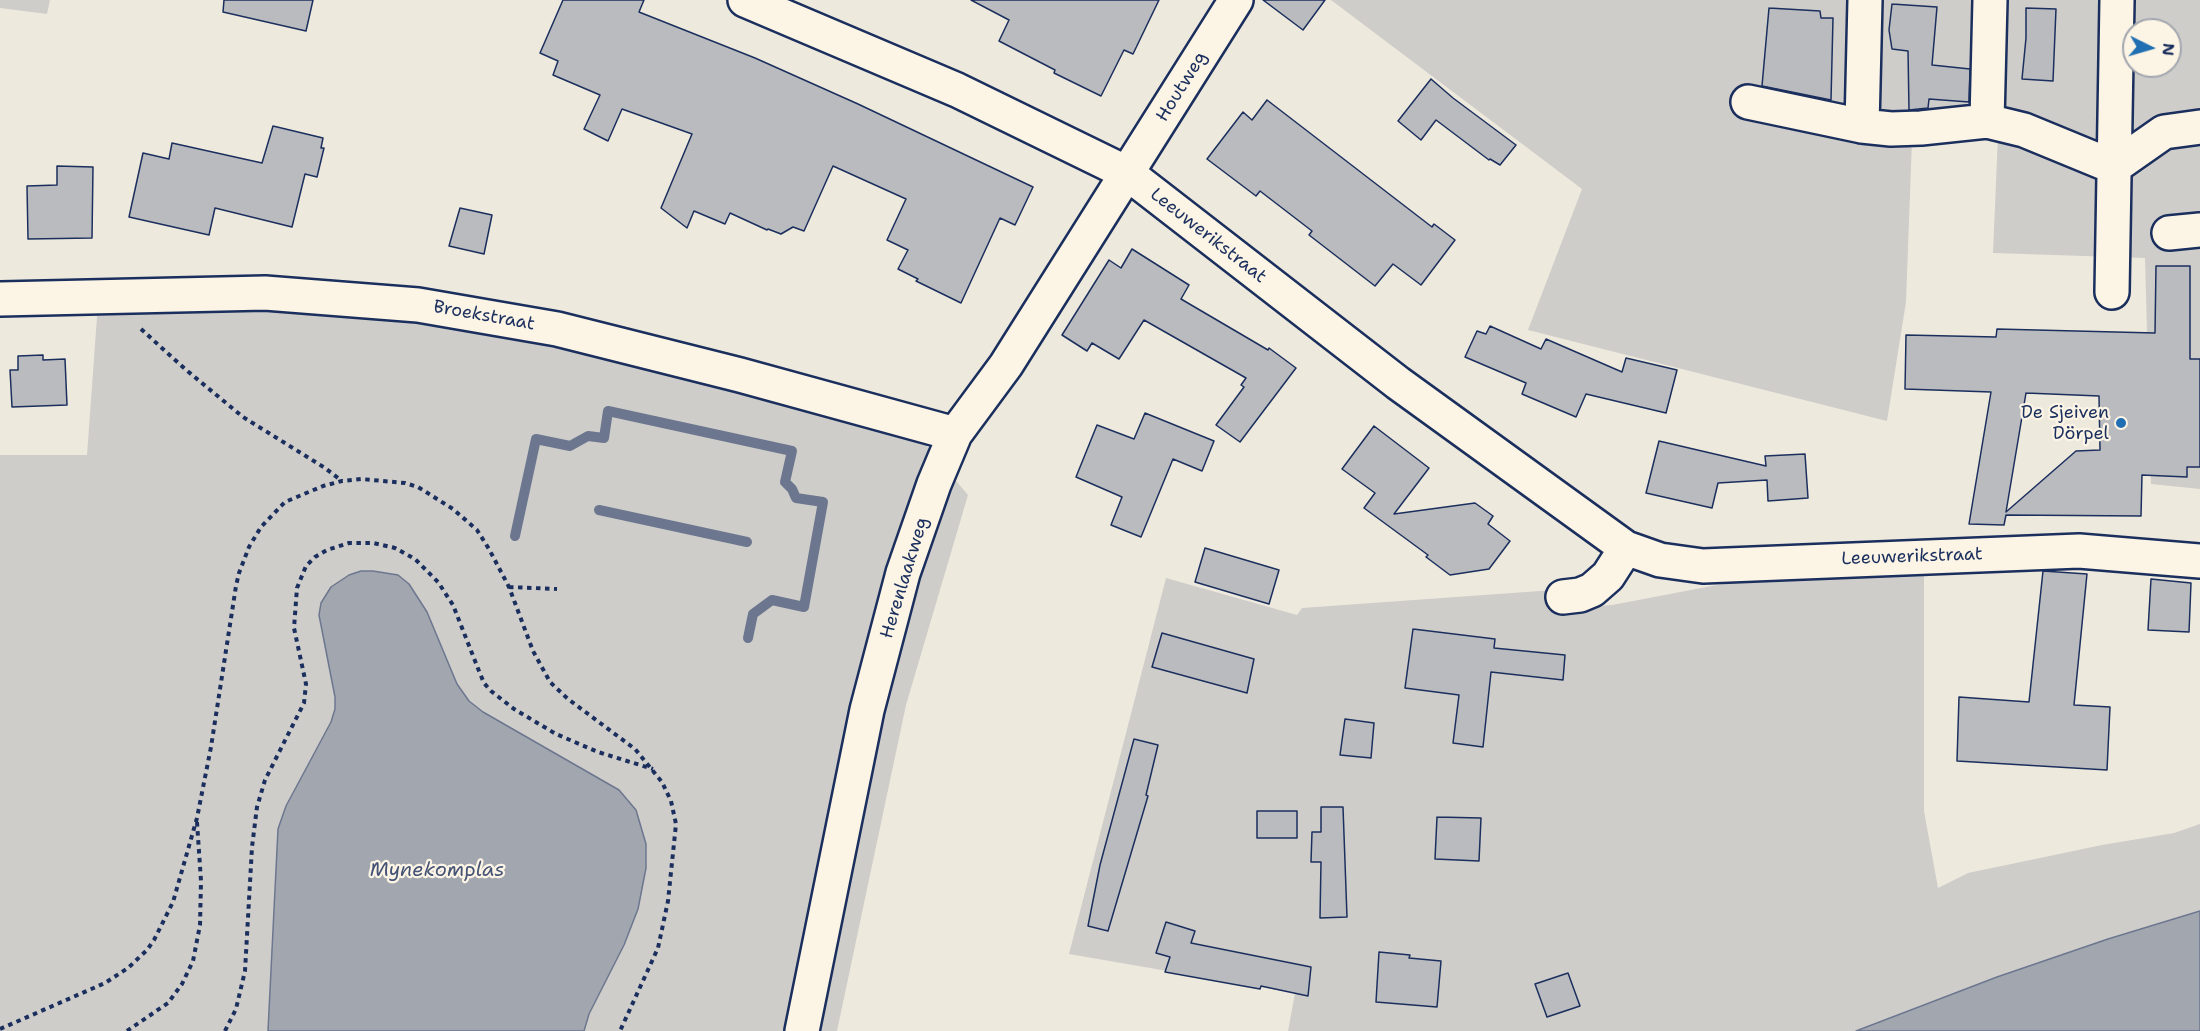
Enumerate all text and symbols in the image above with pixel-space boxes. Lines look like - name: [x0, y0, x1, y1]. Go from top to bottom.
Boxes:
- north arrow: [2122, 18, 2182, 78]
- text: N: [2157, 42, 2179, 57]
- street label: Houtweg: [1152, 48, 1212, 126]
- street label: Leeuwerikstraat: [1146, 184, 1270, 288]
- street label: Broekstraat: [432, 296, 536, 336]
- place label: De Sjeiven Dörpel: [2021, 402, 2109, 444]
- marker: De Sjeiven Dörpel: [2114, 416, 2128, 430]
- street label: Herenlaakweg: [876, 515, 934, 641]
- street label: Leeuwerikstraat: [1841, 544, 1983, 570]
- water label: Mynekomplas: [370, 859, 504, 883]

